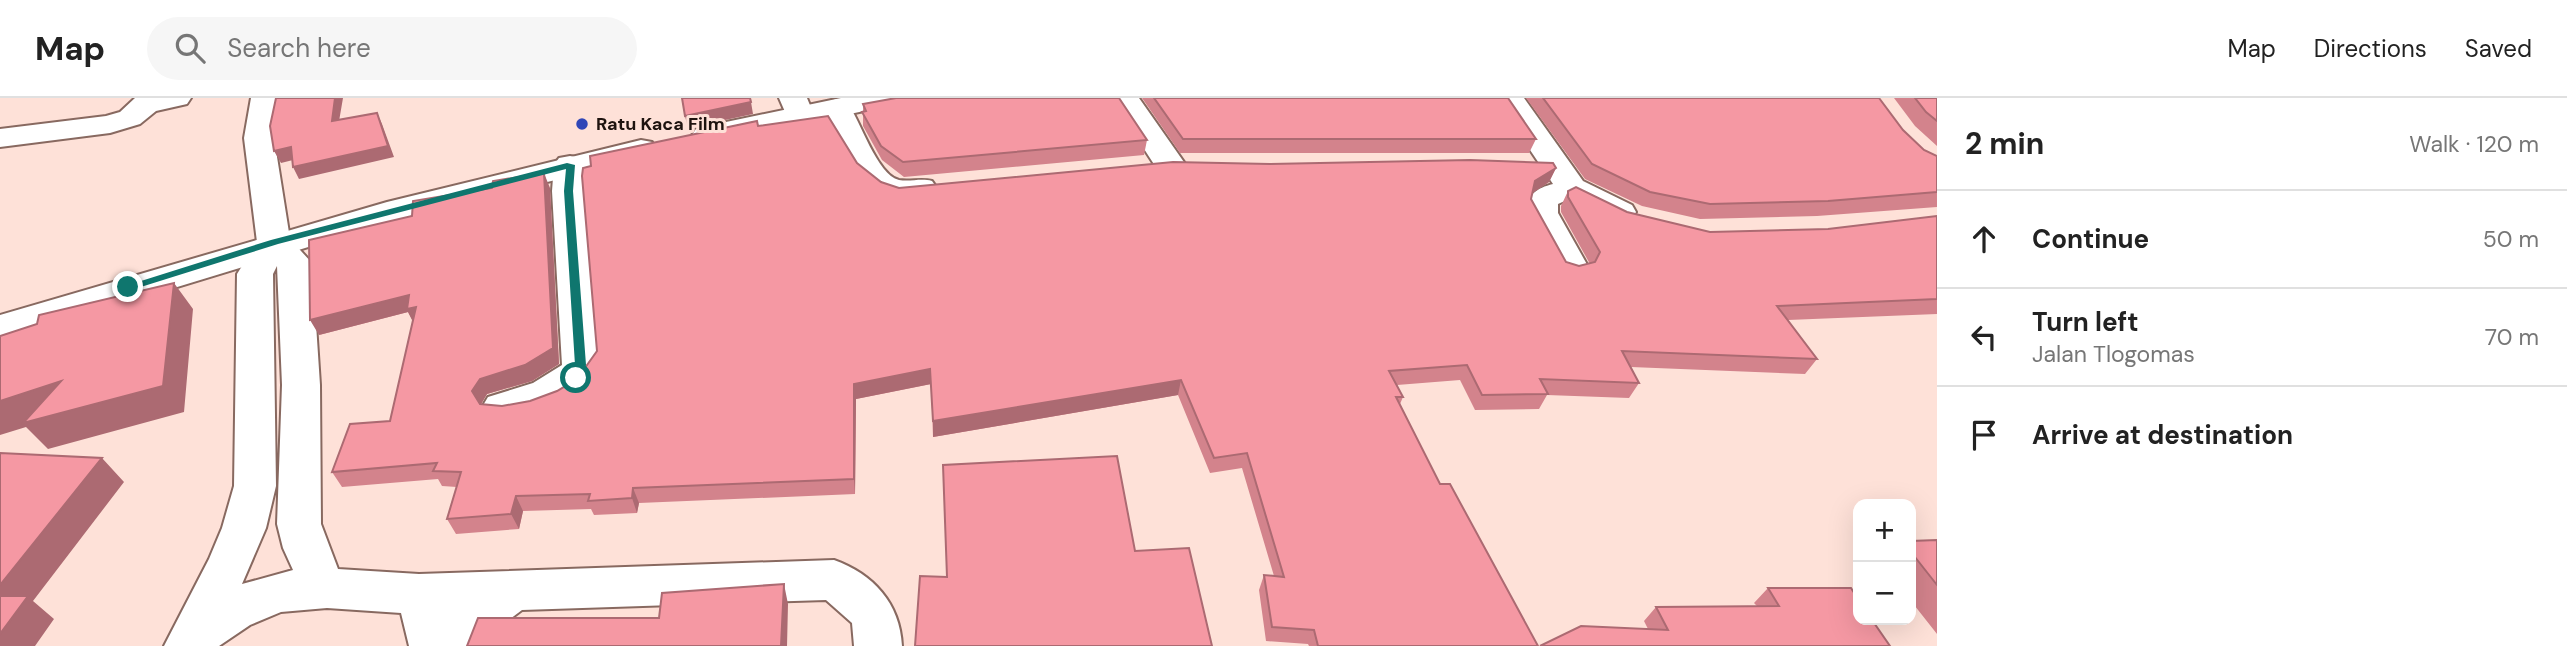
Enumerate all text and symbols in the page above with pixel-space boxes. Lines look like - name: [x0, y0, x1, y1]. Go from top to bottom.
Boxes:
- search box: [147, 17, 637, 80]
- text: Map: [35, 27, 105, 70]
- icon: search: [171, 29, 209, 67]
- text: Search here: [227, 31, 371, 65]
- text: Map: [2228, 33, 2276, 64]
- text: Directions: [2314, 33, 2427, 64]
- text: Saved: [2465, 33, 2532, 64]
- place label: Ratu Kaca Film: [596, 112, 725, 136]
- marker: Ratu Kaca Film: [574, 116, 590, 132]
- text: 2 min: [1965, 124, 2044, 163]
- text: Walk · 120 m: [2409, 129, 2539, 159]
- icon: ahead: [1965, 220, 2003, 258]
- text: Continue: [2032, 222, 2149, 256]
- text: 50 m: [2483, 224, 2539, 254]
- route end: [112, 271, 143, 302]
- text: Turn left: [2032, 305, 2139, 339]
- icon: left: [1965, 318, 2003, 356]
- text: 70 m: [2485, 322, 2539, 352]
- text: Jalan Tlogomas: [2032, 339, 2195, 369]
- route start: [560, 362, 591, 393]
- icon: arrive: [1965, 416, 2003, 454]
- text: Arrive at destination: [2032, 418, 2293, 452]
- map controls: [1853, 499, 1916, 625]
- button: +: [1853, 499, 1916, 562]
- button: −: [1853, 562, 1916, 625]

